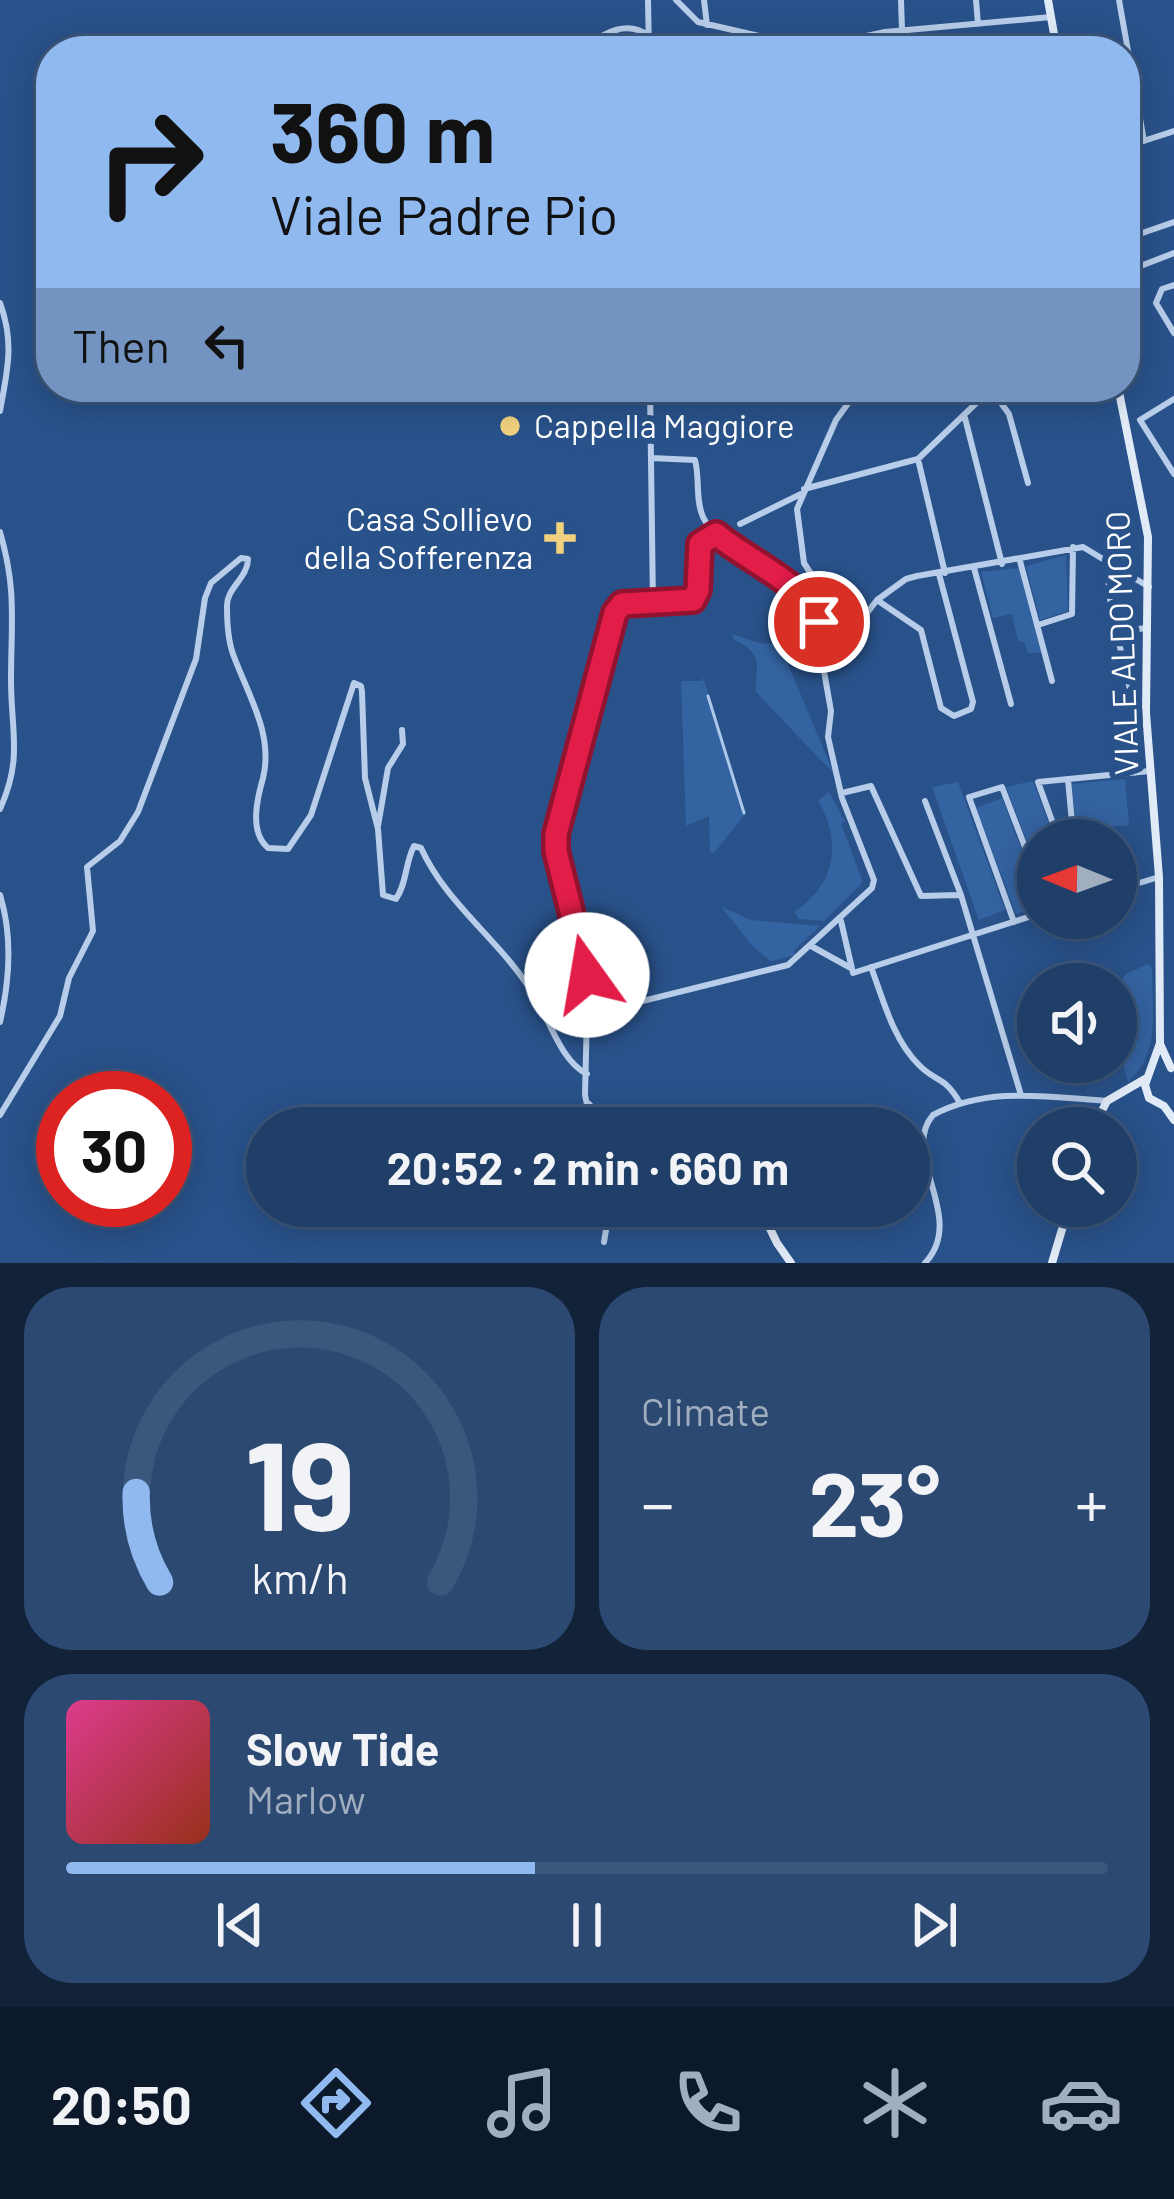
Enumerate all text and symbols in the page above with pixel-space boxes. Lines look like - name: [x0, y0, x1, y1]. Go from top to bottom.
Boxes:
- text: 360 m: [270, 79, 495, 180]
- icon: right: [72, 84, 228, 240]
- text: Viale Padre Pio: [270, 181, 618, 246]
- icon: left: [194, 312, 260, 378]
- text: Then: [72, 318, 170, 372]
- place label: Cappella Maggiore: [534, 405, 795, 445]
- marker: Cappella Maggiore: [497, 413, 523, 439]
- place label: Casa Sollievo della Sofferenza: [303, 498, 533, 576]
- street label: VIALE ALDO MORO: [1096, 510, 1146, 776]
- marker: Casa Sollievo della Sofferenza: [544, 522, 576, 554]
- pin: [768, 571, 870, 673]
- icon: arrive: [786, 589, 852, 655]
- north arrow: [1017, 819, 1137, 939]
- map controls: [1017, 819, 1137, 1227]
- position arrow: [524, 912, 650, 1038]
- button: sound: [1017, 963, 1137, 1083]
- speed limit sign: 30: [36, 1071, 192, 1227]
- button: search: [1017, 1107, 1137, 1227]
- text: 20:52 · 2 min · 660 m: [387, 1140, 789, 1194]
- text: Climate: [641, 1387, 770, 1434]
- text: 19: [244, 1406, 355, 1556]
- text: 23°: [809, 1447, 940, 1555]
- text: −: [641, 1462, 674, 1541]
- text: +: [1075, 1462, 1108, 1541]
- text: km/h: [251, 1550, 348, 1602]
- text: Slow Tide: [246, 1721, 439, 1775]
- text: Marlow: [246, 1775, 366, 1822]
- icon: previous: [207, 1892, 273, 1958]
- icon: pause: [554, 1892, 620, 1958]
- icon: next: [901, 1892, 967, 1958]
- icon: directions: [294, 2061, 378, 2145]
- icon: music: [480, 2061, 564, 2145]
- icon: phone: [666, 2061, 750, 2145]
- icon: climate: [853, 2061, 937, 2145]
- icon: car: [1039, 2061, 1123, 2145]
- text: 20:50: [51, 2071, 192, 2136]

